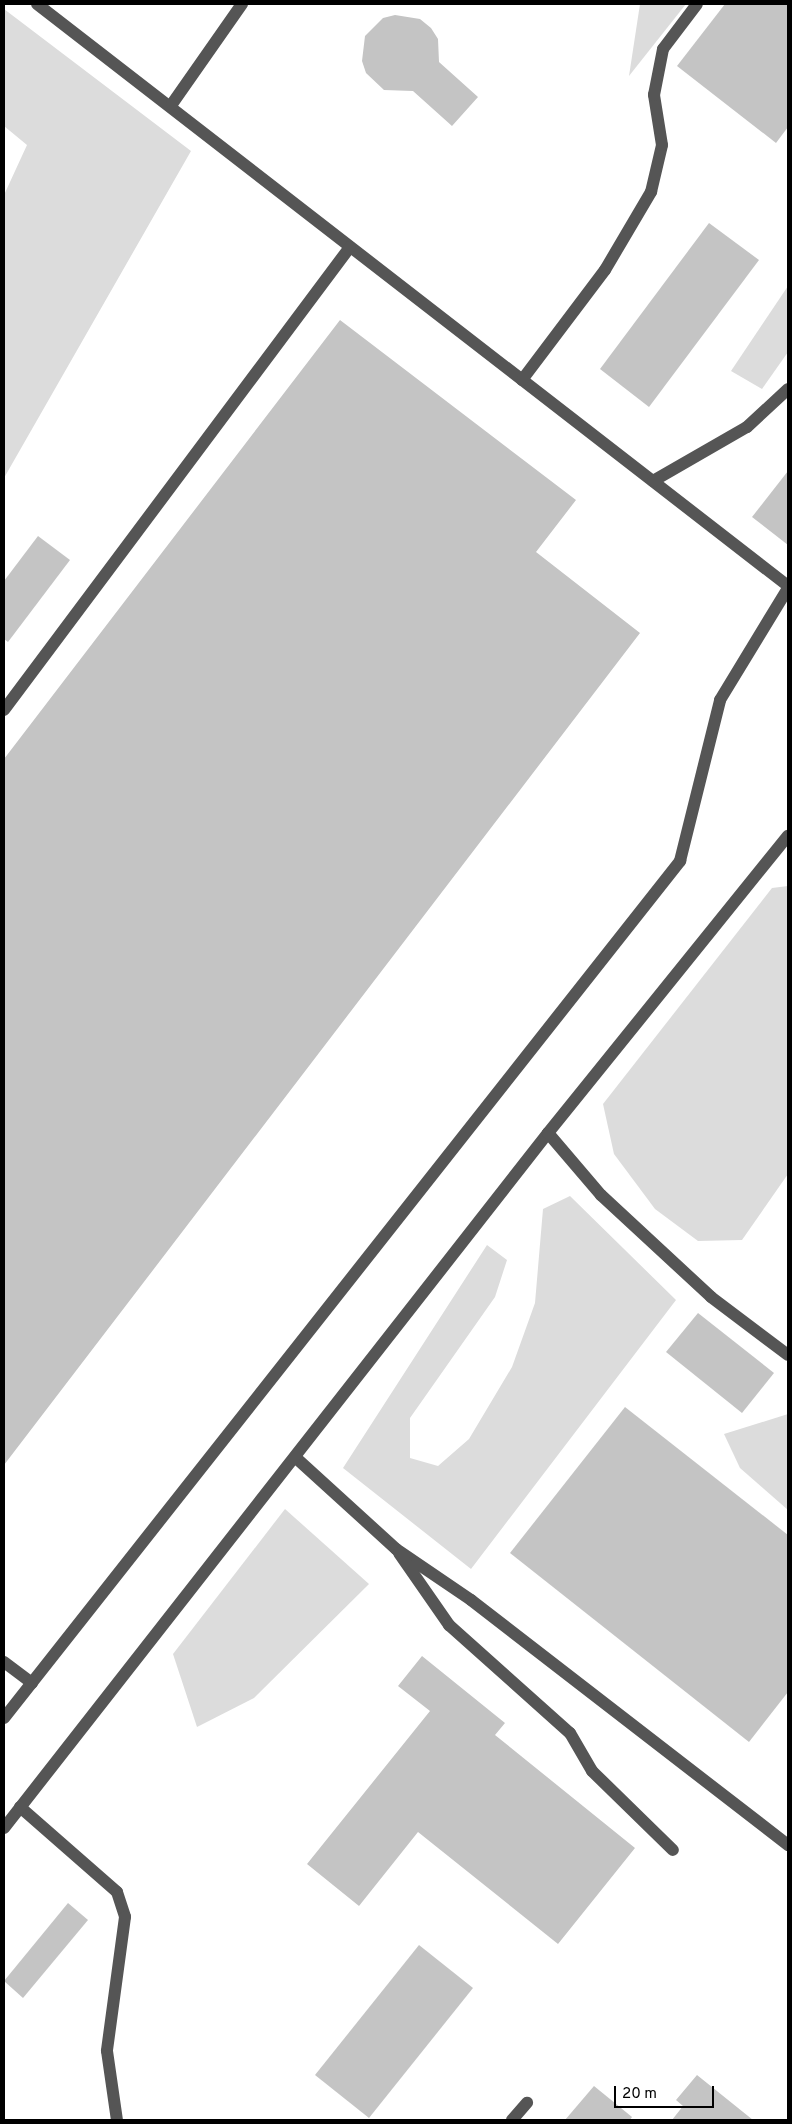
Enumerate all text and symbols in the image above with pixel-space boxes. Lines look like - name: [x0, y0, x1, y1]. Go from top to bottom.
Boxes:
- scale bar: [617, 2076, 717, 2108]
- text: 20 m: [622, 2085, 657, 2104]

